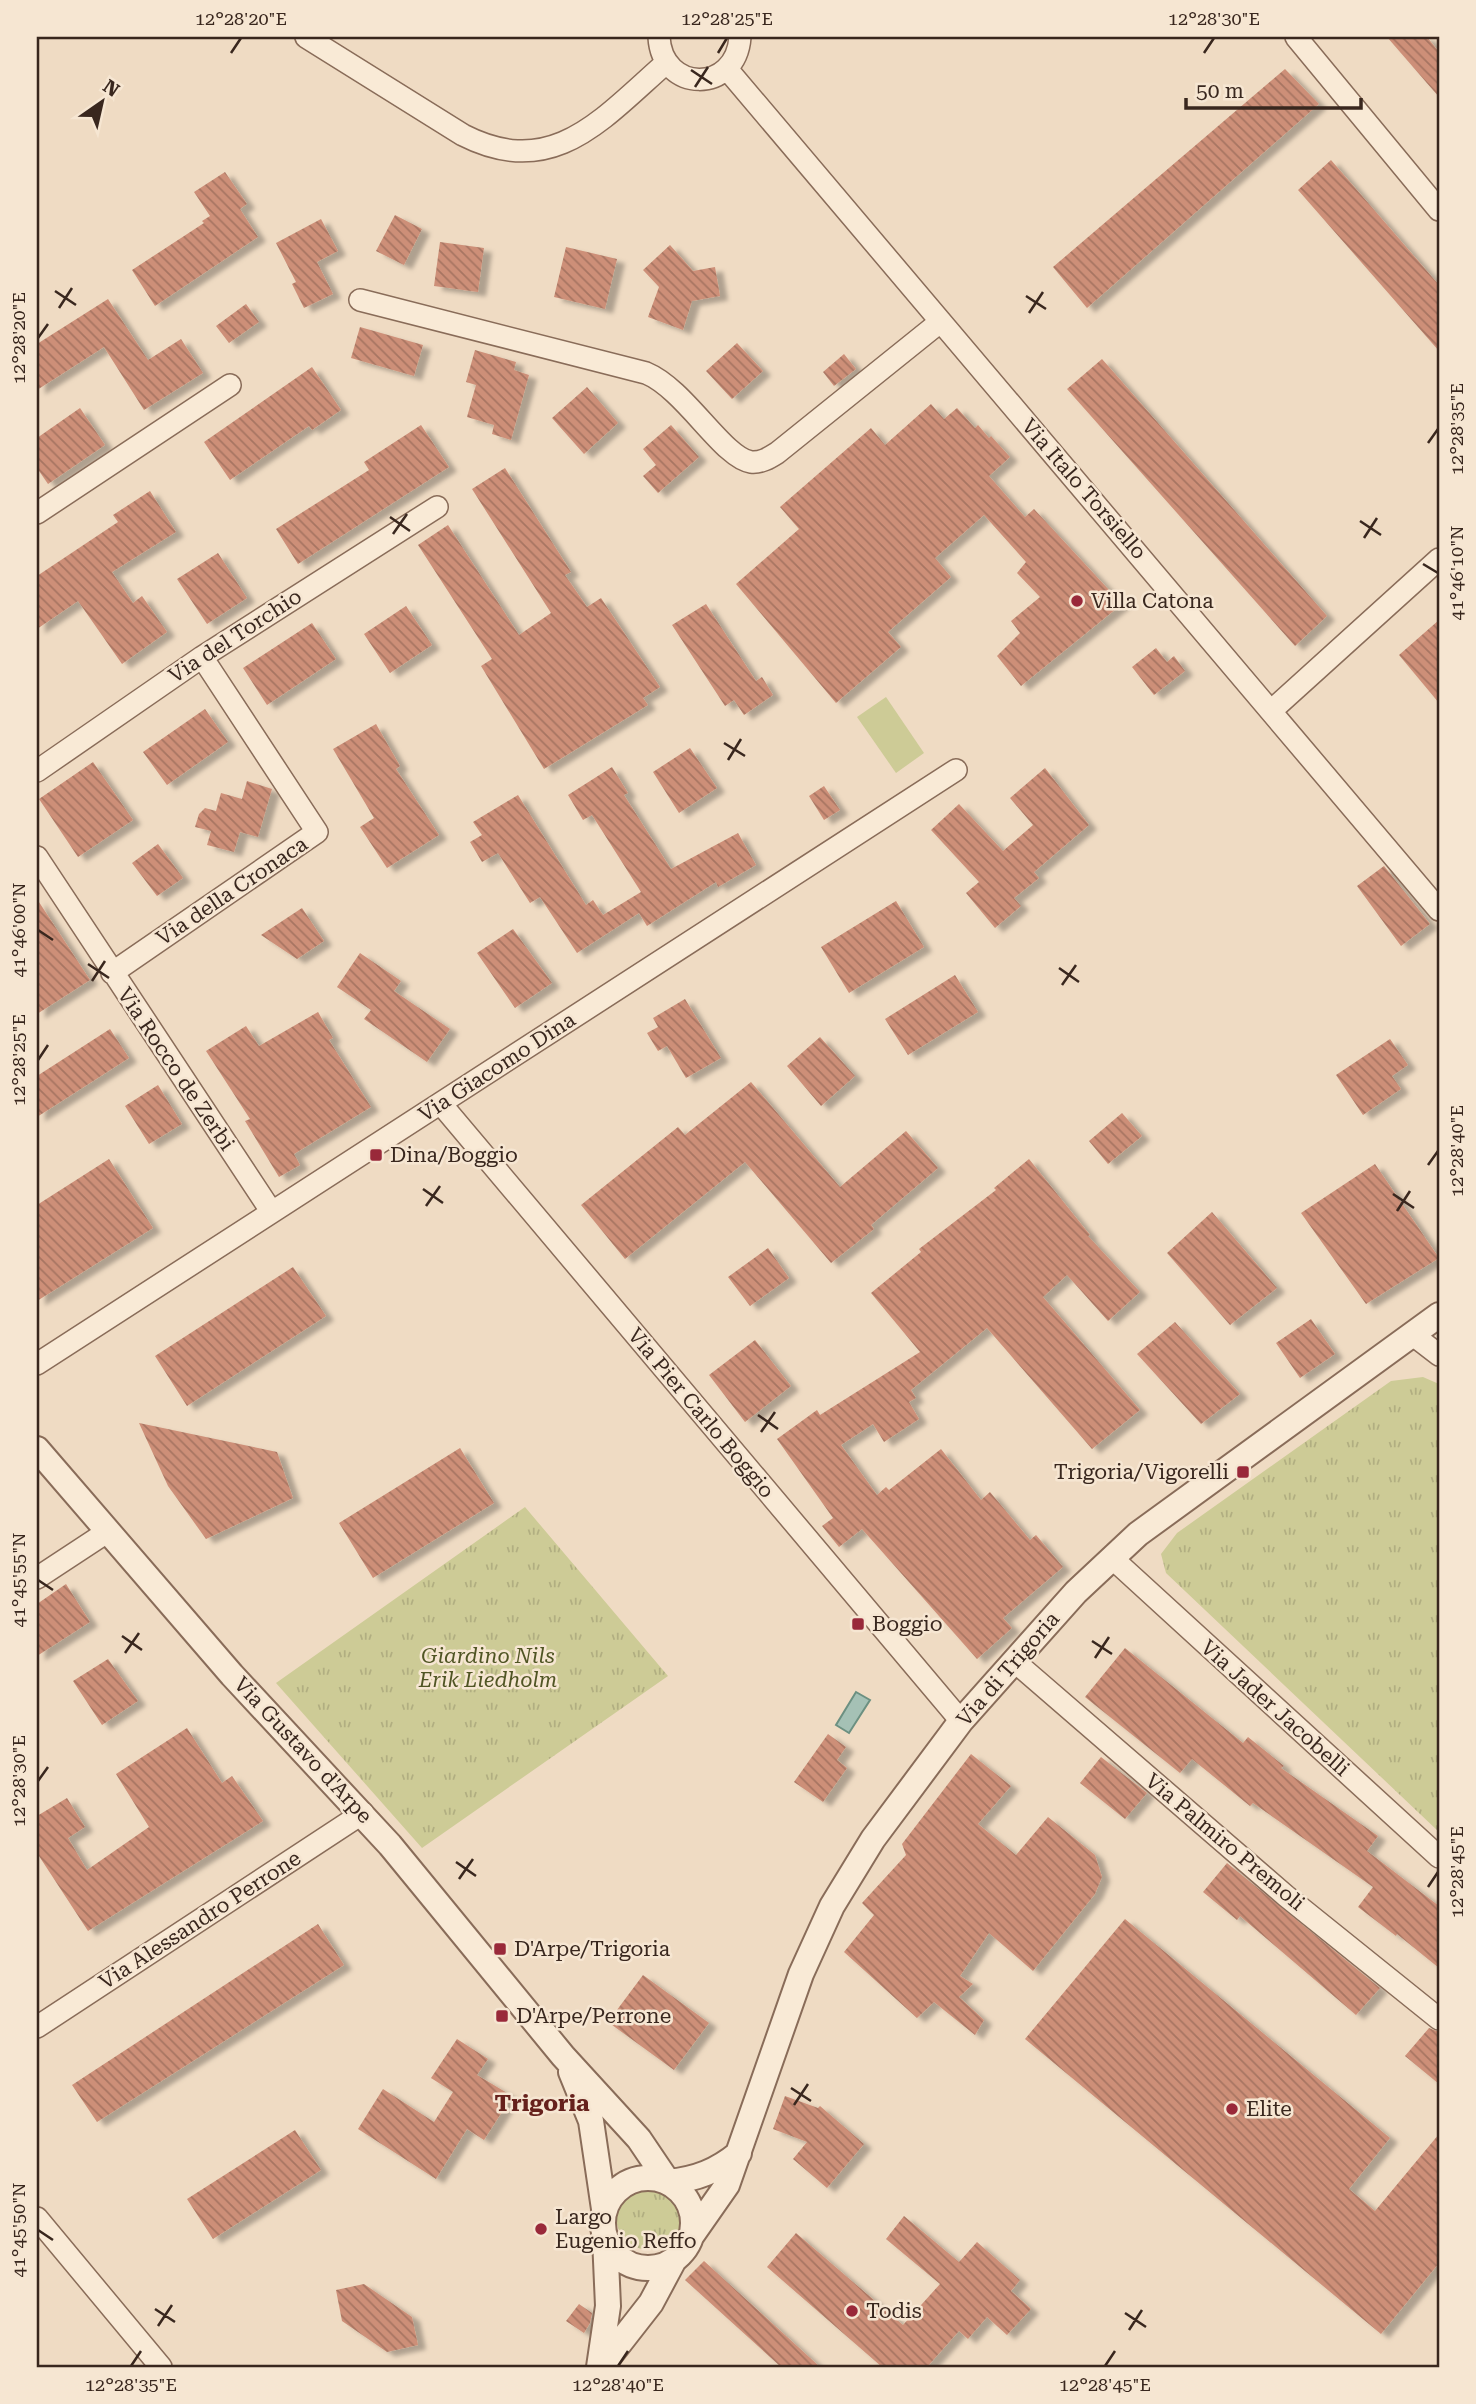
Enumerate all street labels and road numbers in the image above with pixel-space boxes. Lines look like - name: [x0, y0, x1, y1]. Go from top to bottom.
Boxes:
- street label: Via Italo Torsiello: [1017, 414, 1151, 564]
- street label: Via del Torchio: [164, 584, 306, 688]
- street label: Via della Cronaca: [152, 831, 313, 950]
- street label: Via Rocco de Zerbi: [113, 983, 239, 1155]
- street label: Via Giacomo Dina: [414, 1007, 580, 1127]
- street label: Via Pier Carlo Boggio: [623, 1323, 779, 1503]
- street label: Via di Trigoria: [952, 1606, 1065, 1731]
- street label: Via Jader Jacobelli: [1196, 1635, 1354, 1781]
- street label: Via Gustavo d'Arpe: [229, 1672, 377, 1828]
- street label: Via Palmiro Premoli: [1141, 1768, 1310, 1916]
- street label: Via Alessandro Perrone: [95, 1846, 305, 1994]

